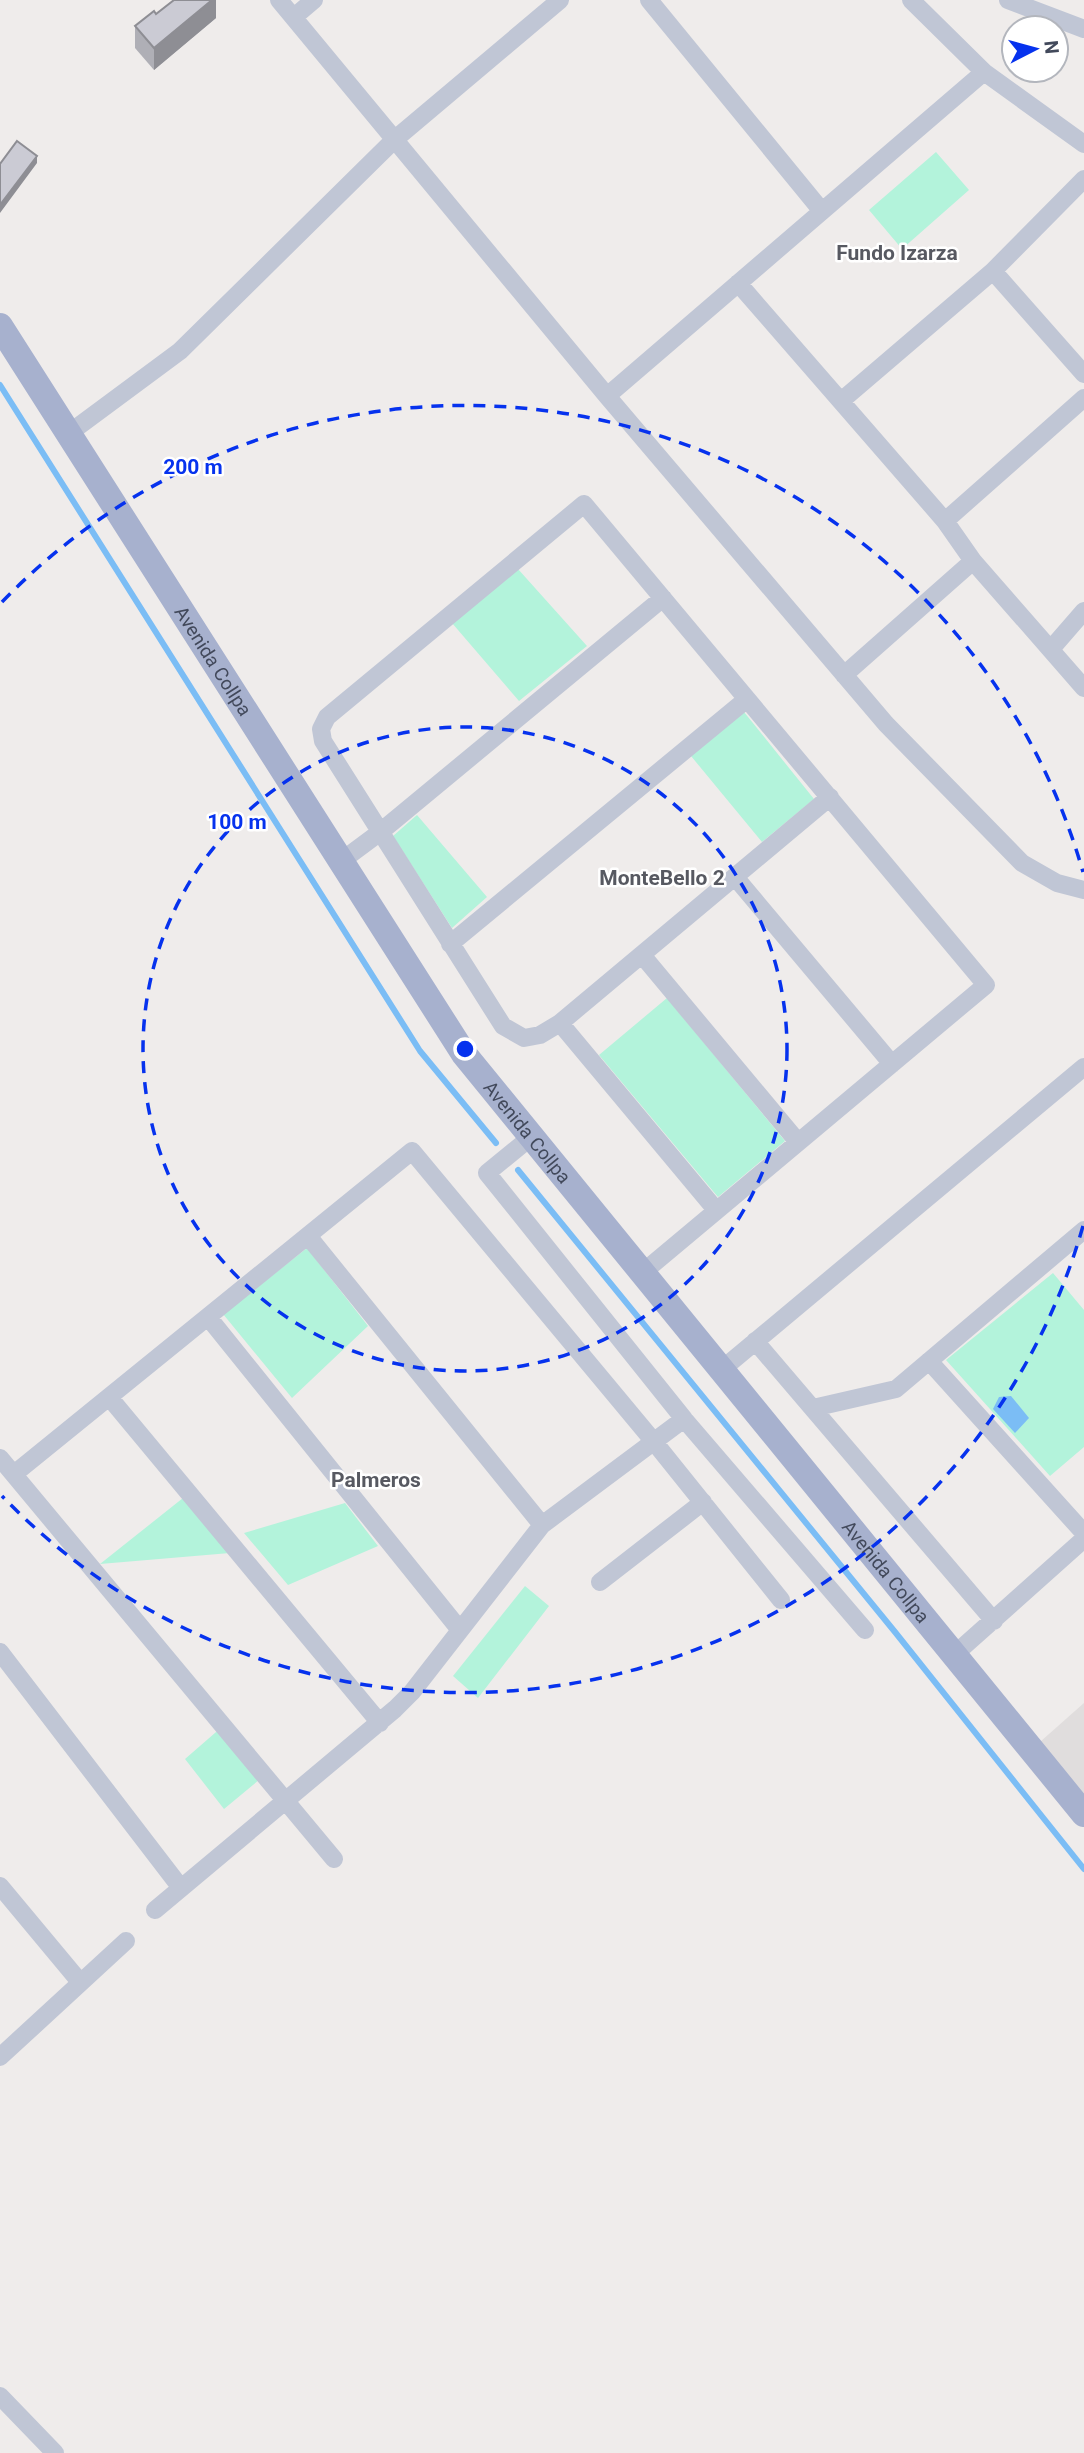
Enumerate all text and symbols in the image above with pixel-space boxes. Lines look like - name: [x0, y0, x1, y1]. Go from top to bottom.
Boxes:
- north arrow: [1000, 14, 1070, 84]
- text: N: [1039, 39, 1064, 55]
- district label: Fundo Izarza: [836, 241, 958, 265]
- text: 200 m: [163, 455, 223, 479]
- street label: Avenida Collpa: [170, 602, 256, 720]
- text: 100 m: [207, 810, 267, 834]
- district label: MonteBello 2: [599, 866, 725, 890]
- centre of rings: [453, 1037, 477, 1061]
- street label: Avenida Collpa: [479, 1076, 576, 1188]
- district label: Palmeros: [331, 1468, 421, 1492]
- street label: Avenida Collpa: [837, 1516, 934, 1628]

